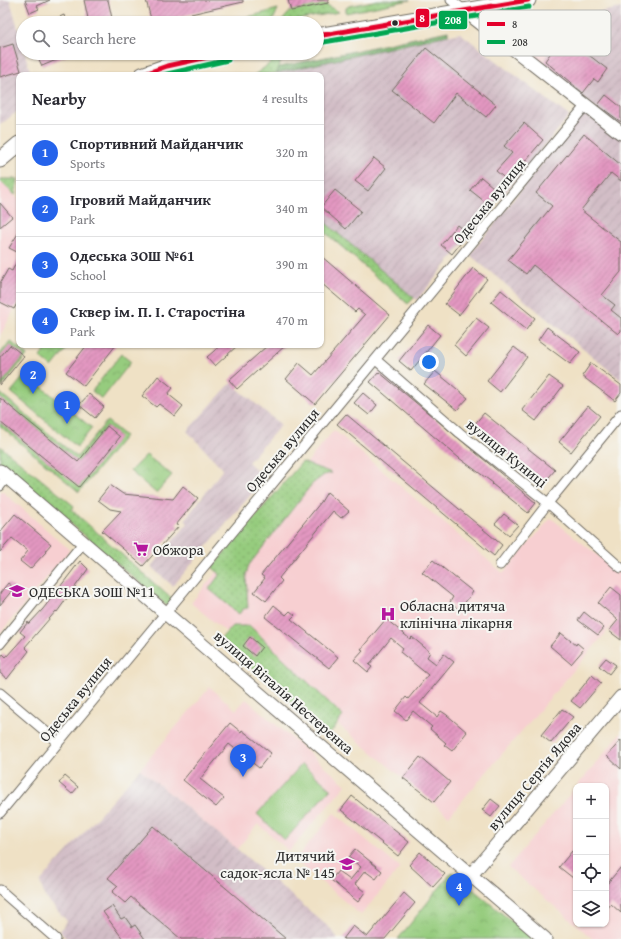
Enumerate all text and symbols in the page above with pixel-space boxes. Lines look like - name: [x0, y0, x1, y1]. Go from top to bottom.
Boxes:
- line badge: 8: [415, 8, 430, 28]
- text: 8: [419, 10, 425, 26]
- line badge: 208: [438, 10, 468, 30]
- legend: [479, 10, 611, 56]
- text: 208: [444, 12, 462, 28]
- search box: [16, 16, 324, 60]
- text: 8: [512, 16, 517, 32]
- unlabelled marker: [390, 18, 400, 28]
- icon: search: [30, 27, 52, 49]
- text: Search here: [62, 28, 136, 49]
- text: 208: [512, 34, 528, 50]
- text: Nearby: [32, 86, 86, 111]
- text: 4 results: [262, 89, 308, 108]
- text: Спортивний Майданчик: [70, 133, 243, 154]
- text: 1: [42, 143, 48, 162]
- text: 320 m: [276, 143, 308, 162]
- street label: Одеська вулиця: [448, 153, 530, 248]
- text: Sports: [70, 154, 105, 173]
- text: Ігровий Майданчик: [70, 189, 211, 210]
- text: 2: [42, 199, 48, 218]
- text: 340 m: [276, 199, 308, 218]
- text: Park: [70, 210, 95, 229]
- text: Одеська ЗОШ №61: [70, 245, 195, 266]
- text: 3: [42, 255, 48, 274]
- text: 390 m: [276, 255, 308, 274]
- text: School: [70, 266, 106, 285]
- text: Сквер ім. П. І. Старостіна: [70, 301, 245, 322]
- text: 4: [42, 311, 48, 330]
- text: 470 m: [276, 311, 308, 330]
- text: Park: [70, 322, 95, 341]
- your location: [419, 352, 439, 372]
- pin: 2: [20, 361, 46, 394]
- pin: 1: [54, 391, 80, 424]
- street label: Одеська вулиця: [240, 403, 324, 497]
- street label: вулиця Куниці: [462, 414, 552, 492]
- place label: Обжора: [153, 539, 205, 560]
- supermarket icon: Обжора: [132, 540, 150, 558]
- place label: ОДЕСЬКА ЗОШ №11: [29, 581, 155, 602]
- school or university icon: ОДЕСЬКА ЗОШ №11: [8, 582, 26, 600]
- place label: Обласна дитяча клінічна лікарня: [400, 595, 513, 633]
- hospital icon: Обласна дитяча клінічна лікарня: [379, 605, 397, 623]
- street label: вулиця Віталія Нестеренка: [210, 625, 359, 759]
- street label: Одеська вулиця: [34, 651, 116, 746]
- street label: вулиця Сергія Ядова: [482, 717, 586, 835]
- pin: 3: [230, 744, 256, 777]
- map controls: [573, 783, 609, 927]
- button: +: [573, 783, 609, 819]
- button: −: [573, 819, 609, 855]
- place label: Дитячий садок-ясла № 145: [220, 845, 335, 883]
- school or university icon: Дитячий садок-ясла № 145: [338, 855, 356, 873]
- button: locate: [573, 855, 609, 891]
- pin: 4: [446, 873, 472, 906]
- button: layers: [573, 891, 609, 927]

